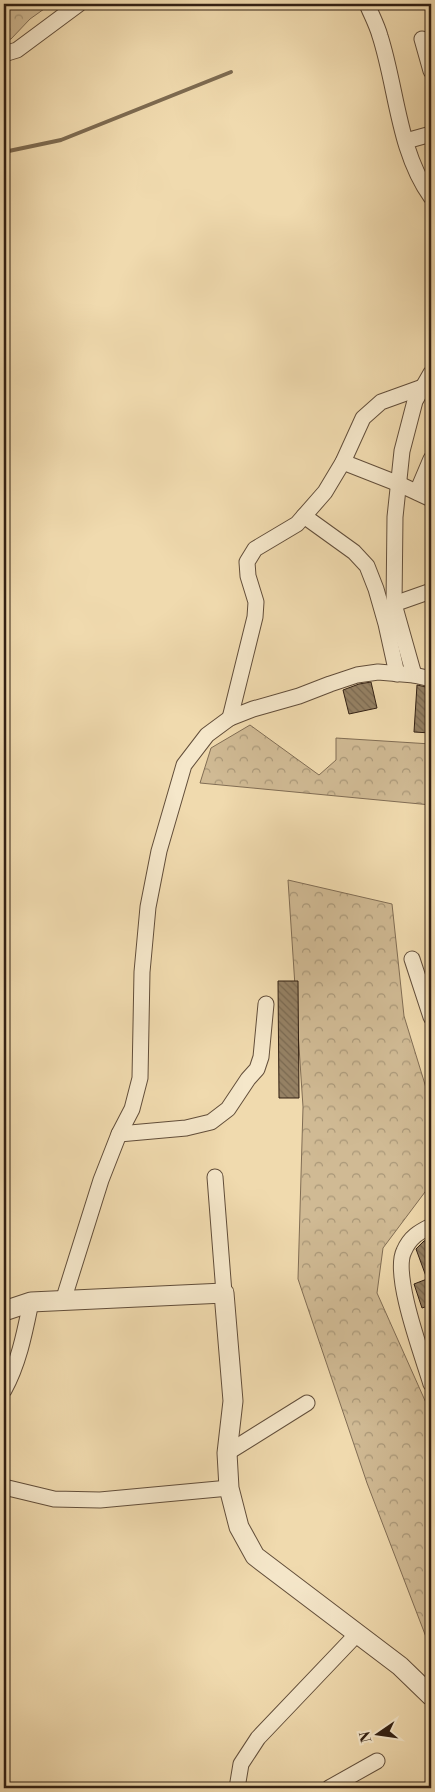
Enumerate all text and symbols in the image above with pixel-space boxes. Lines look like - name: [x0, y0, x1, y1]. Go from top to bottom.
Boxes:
- north arrow: [352, 1710, 402, 1760]
- text: N: [356, 1729, 376, 1744]

